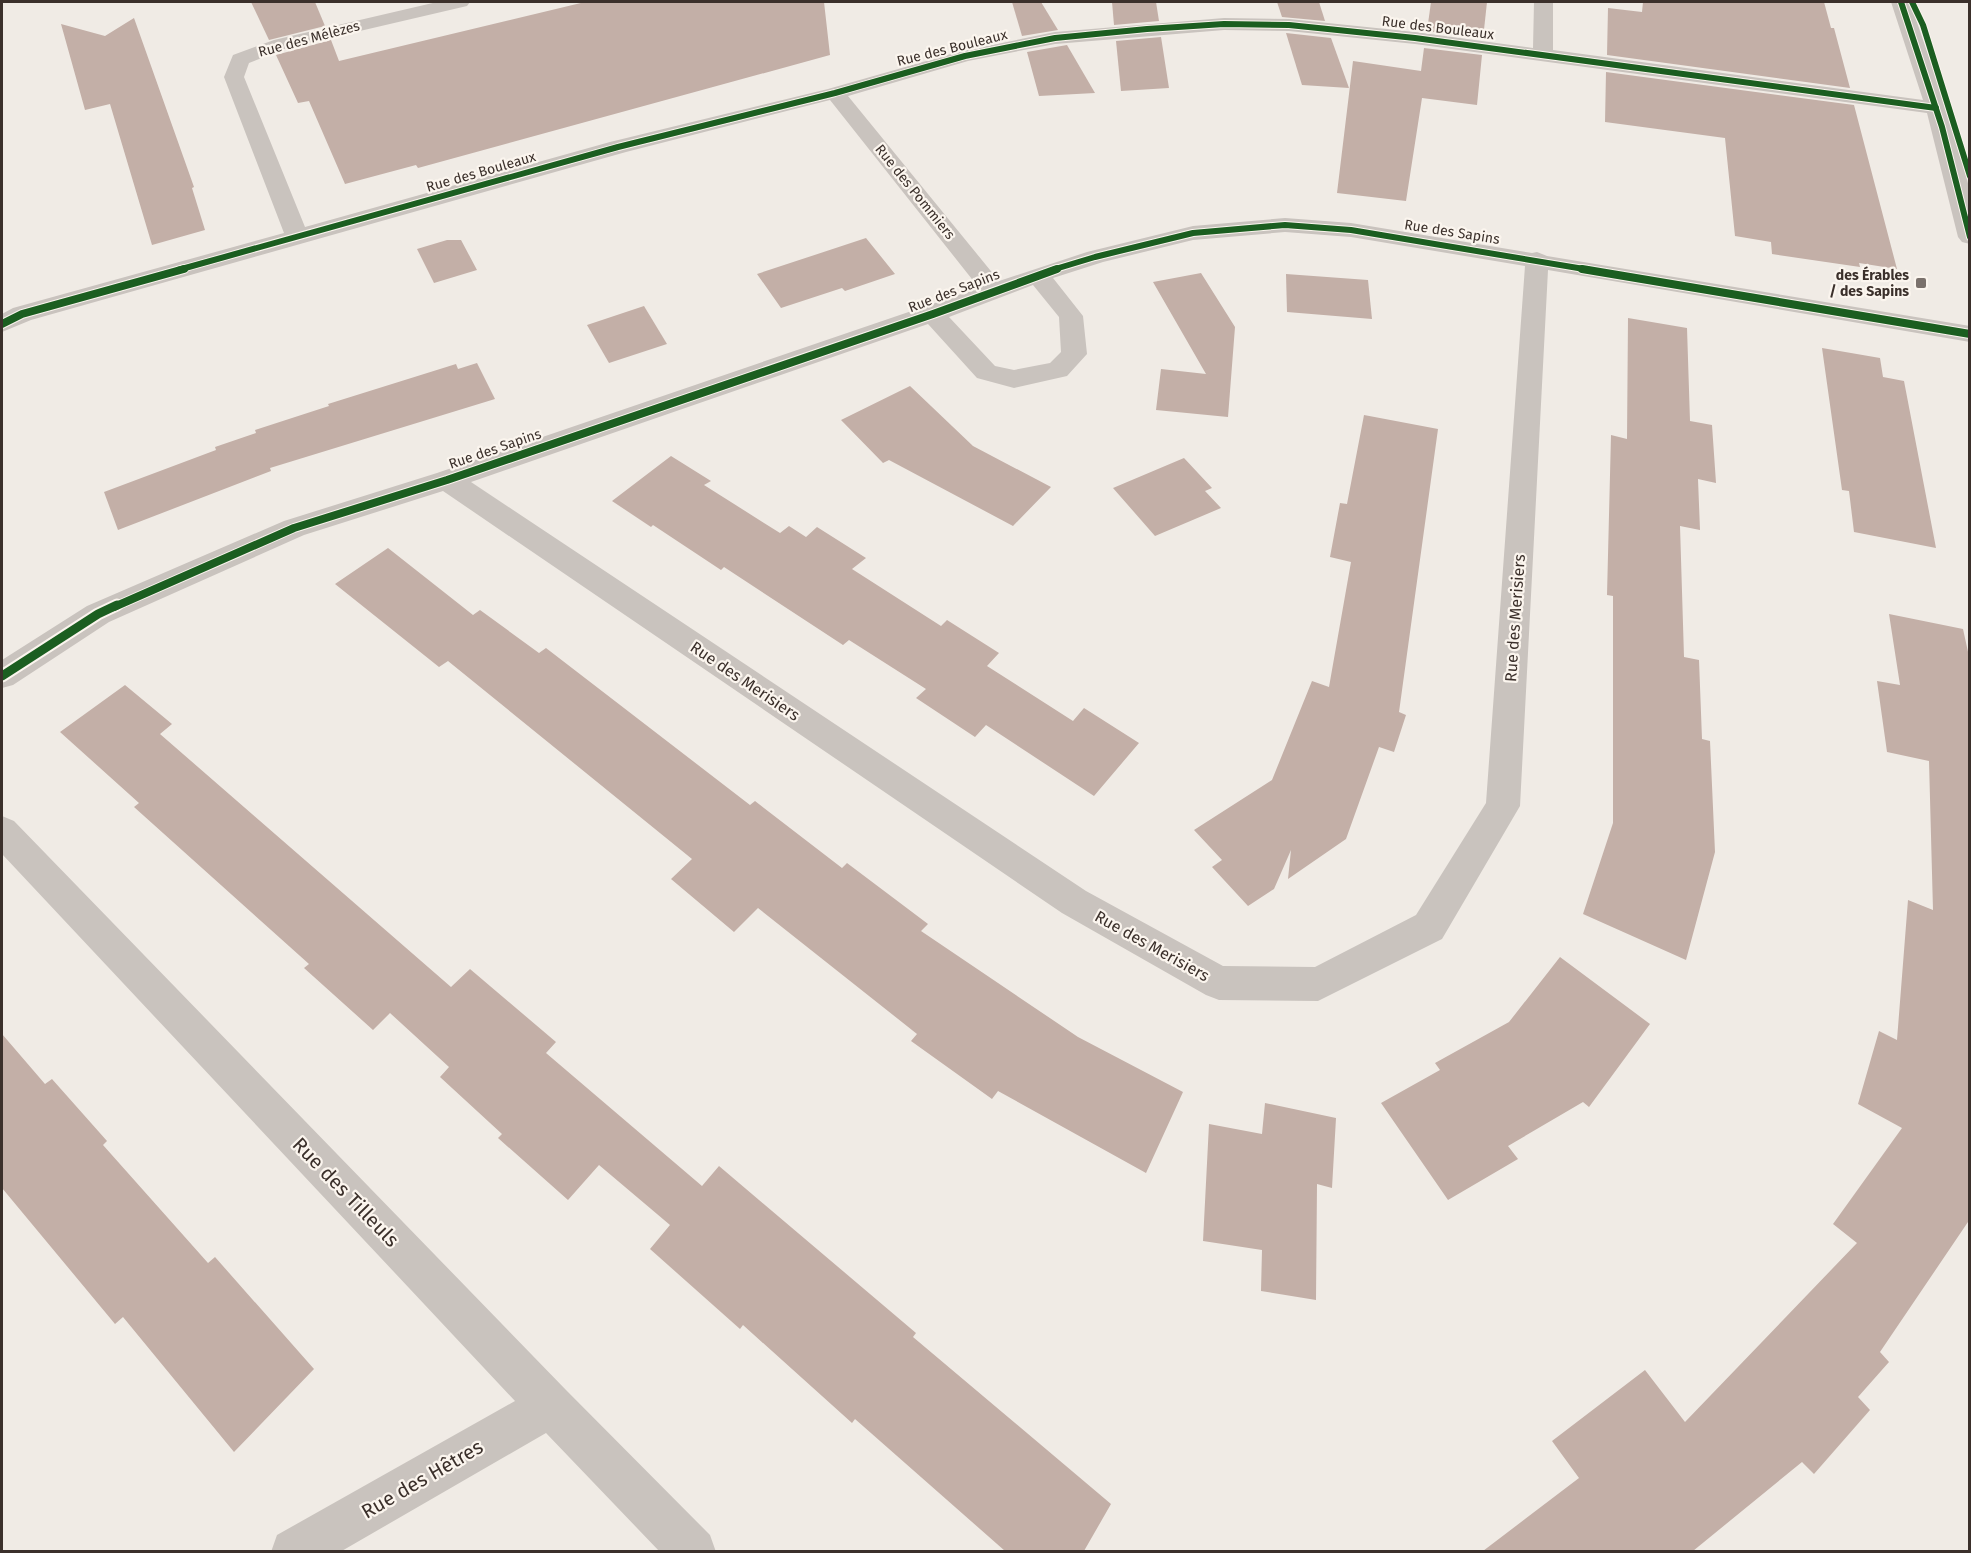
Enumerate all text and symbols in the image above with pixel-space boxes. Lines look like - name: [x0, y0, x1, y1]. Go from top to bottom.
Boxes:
- street label: Rue des Bouleaux: [1381, 13, 1495, 43]
- street label: Rue des Mélèzes: [256, 17, 362, 61]
- street label: Rue des Bouleaux: [895, 26, 1009, 70]
- street label: Rue des Pommiers: [871, 141, 959, 243]
- street label: Rue des Bouleaux: [424, 148, 538, 196]
- street label: Rue des Sapins: [1403, 216, 1501, 248]
- street label: Rue des Sapins: [906, 266, 1002, 316]
- place label: des Érables / des Sapins: [1829, 266, 1909, 300]
- marker: des Érables / des Sapins: [1914, 276, 1928, 290]
- street label: Rue des Sapins: [447, 425, 544, 473]
- street label: Rue des Merisiers: [1501, 554, 1529, 682]
- street label: Rue des Merisiers: [687, 637, 803, 725]
- street label: Rue des Merisiers: [1091, 907, 1213, 985]
- street label: Rue des Tilleuls: [288, 1132, 404, 1252]
- street label: Rue des Hêtres: [357, 1434, 487, 1524]

